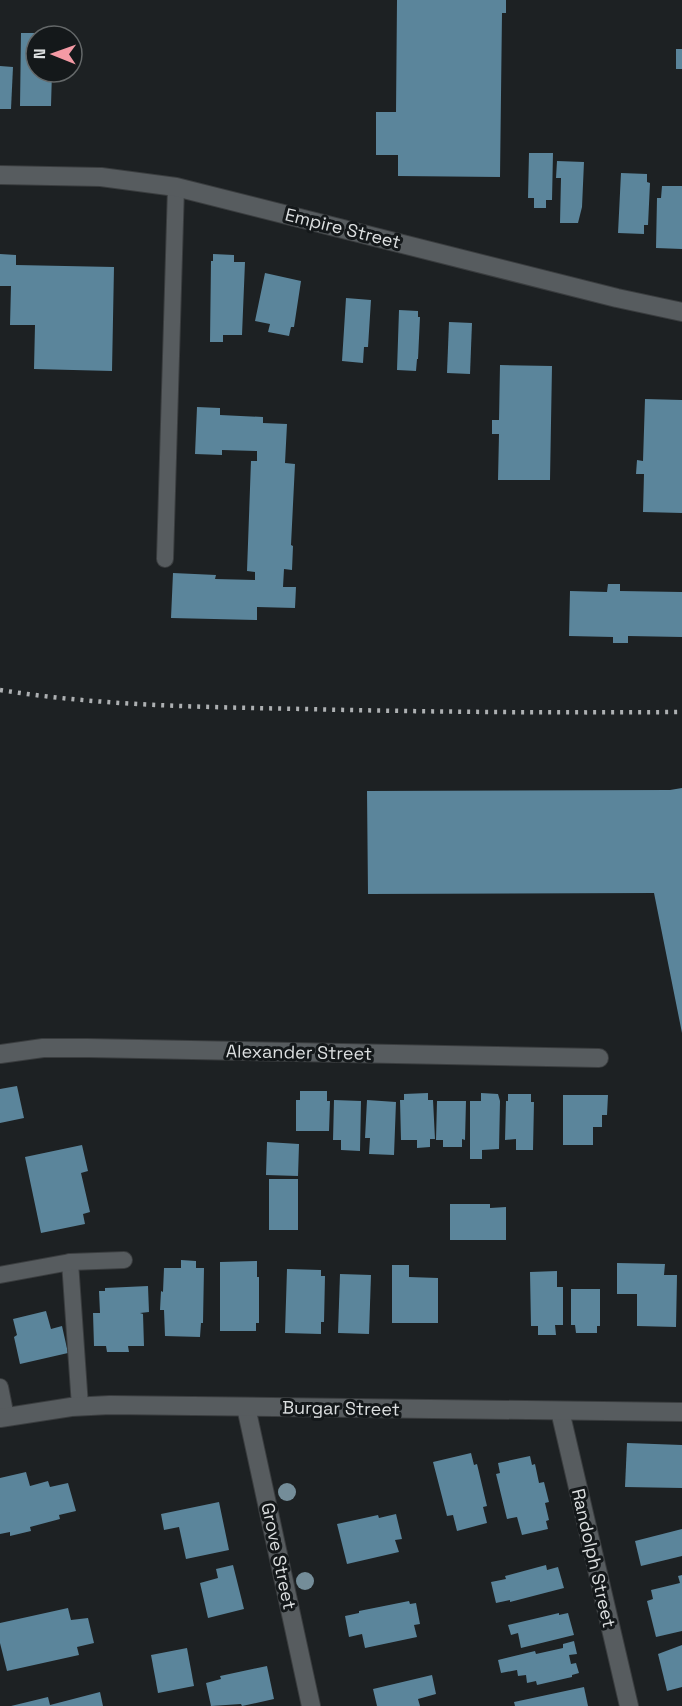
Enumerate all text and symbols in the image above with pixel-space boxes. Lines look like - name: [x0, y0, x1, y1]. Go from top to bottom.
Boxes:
- north arrow: [24, 24, 84, 84]
- text: N: [29, 48, 50, 59]
- street label: Empire Street: [283, 203, 403, 253]
- street label: Alexander Street: [226, 1039, 372, 1065]
- street label: Burgar Street: [282, 1395, 400, 1421]
- street label: Randolph Street: [567, 1486, 621, 1630]
- street label: Grove Street: [256, 1500, 302, 1612]

